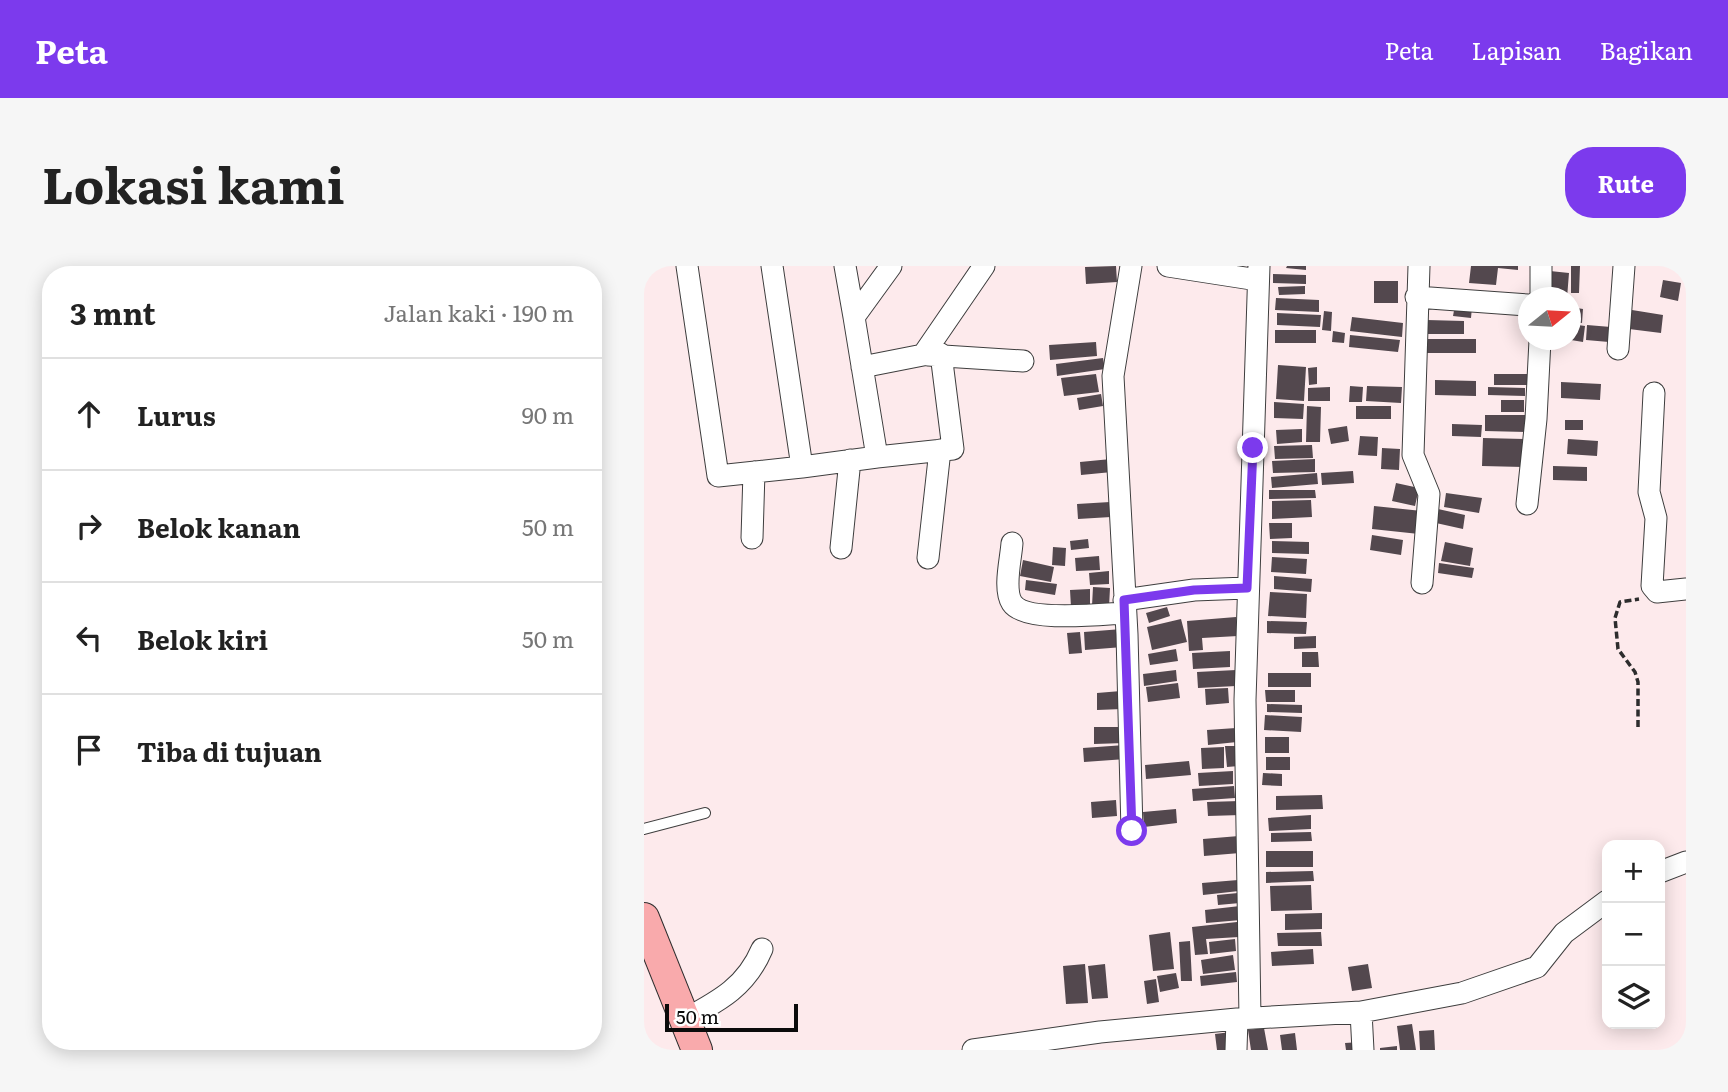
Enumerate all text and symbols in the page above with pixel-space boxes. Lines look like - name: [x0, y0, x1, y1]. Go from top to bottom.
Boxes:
- text: Peta: [35, 25, 108, 74]
- text: Peta: [1384, 32, 1433, 67]
- text: Lapisan: [1471, 32, 1562, 67]
- text: Bagikan: [1600, 32, 1693, 67]
- text: Lokasi kami: [42, 146, 345, 219]
- button: Rute: [1565, 147, 1686, 218]
- north arrow: [1518, 287, 1581, 350]
- text: 3 mnt: [70, 290, 156, 334]
- text: Jalan kaki · 190 m: [383, 295, 574, 329]
- icon: ahead: [70, 395, 108, 433]
- text: Lurus: [137, 395, 216, 434]
- text: 90 m: [522, 397, 574, 431]
- route end: [1237, 432, 1268, 463]
- icon: right: [70, 507, 108, 545]
- text: Belok kanan: [137, 507, 301, 546]
- text: 50 m: [522, 509, 574, 543]
- icon: left: [70, 619, 108, 657]
- text: Belok kiri: [137, 619, 268, 658]
- text: 50 m: [522, 621, 574, 655]
- icon: arrive: [70, 731, 108, 769]
- text: Tiba di tujuan: [137, 731, 322, 770]
- route start: [1116, 815, 1147, 846]
- map controls: [1602, 840, 1665, 1029]
- button: +: [1602, 840, 1665, 903]
- button: −: [1602, 903, 1665, 966]
- button: layers: [1602, 966, 1665, 1029]
- scale bar: [665, 1001, 798, 1033]
- text: 50 m: [676, 1002, 719, 1030]

